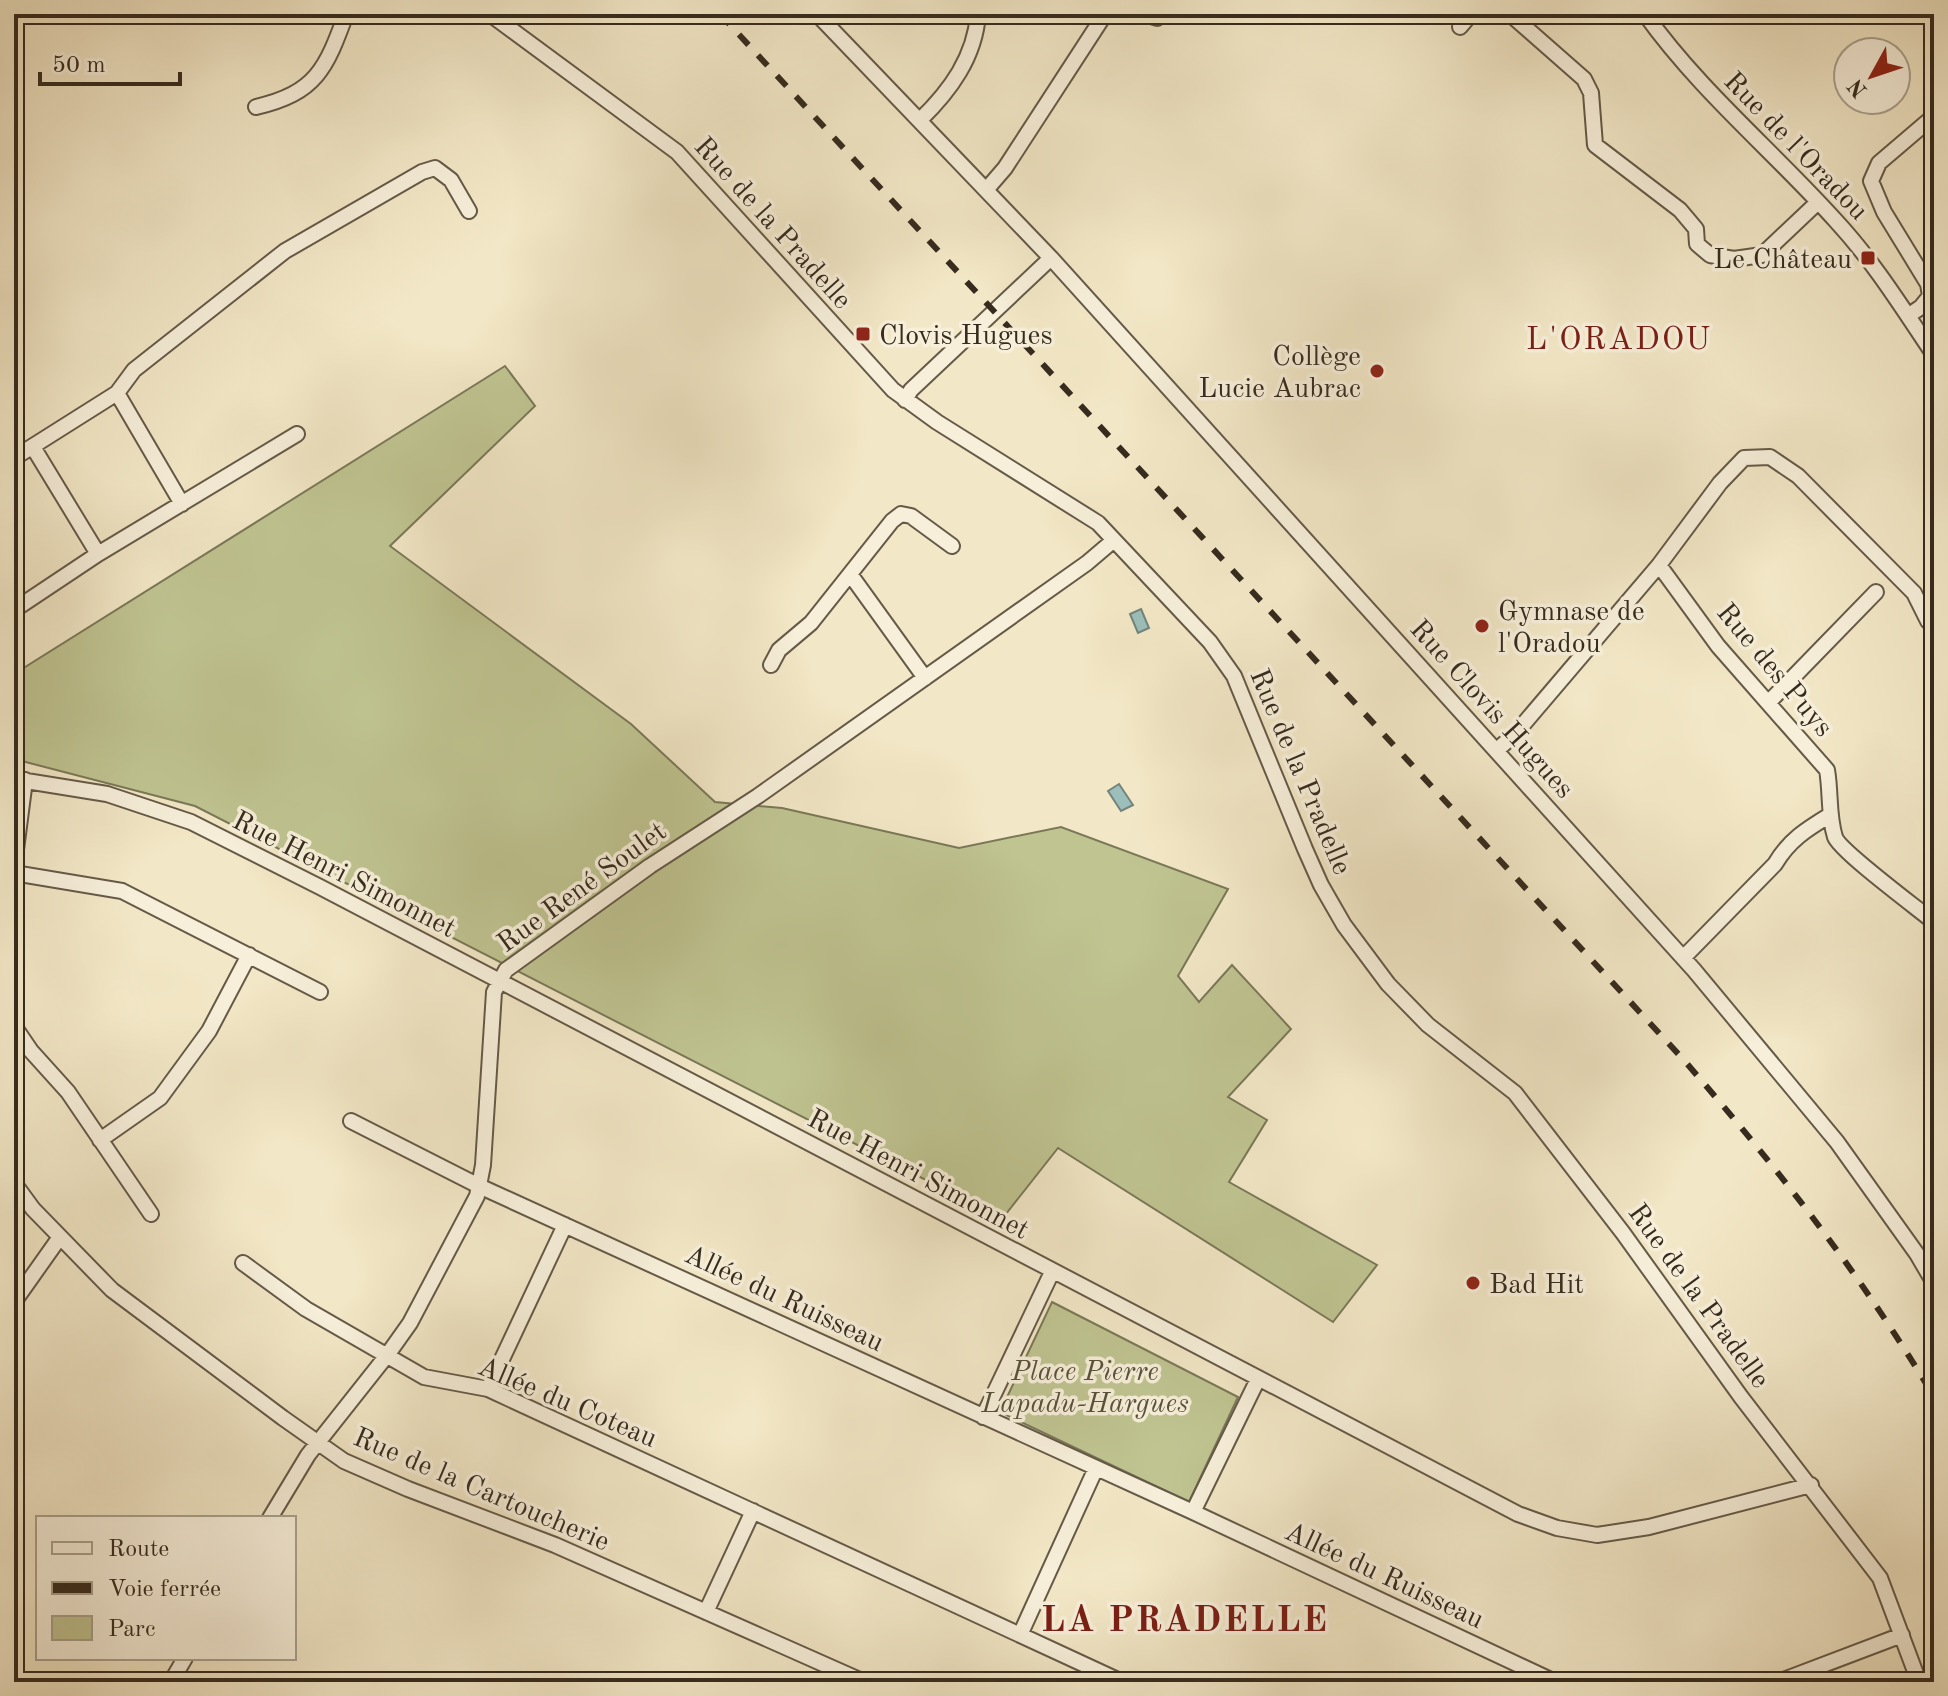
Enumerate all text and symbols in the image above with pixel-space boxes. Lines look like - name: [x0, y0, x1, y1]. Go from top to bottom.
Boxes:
- scale bar: [40, 36, 180, 86]
- north arrow: [1832, 36, 1912, 116]
- text: 50 m: [52, 54, 106, 78]
- street label: Rue de l'Oradou: [1717, 68, 1872, 227]
- text: N: [1844, 74, 1872, 101]
- street label: Rue de la Pradelle: [688, 133, 856, 315]
- place label: Le Château: [1713, 247, 1852, 275]
- marker: Le Château: [1859, 249, 1877, 267]
- place label: Clovis Hugues: [879, 323, 1053, 351]
- marker: Clovis Hugues: [854, 325, 872, 343]
- district label: L'ORADOU: [1526, 325, 1712, 357]
- place label: Collège Lucie Aubrac: [1199, 344, 1361, 404]
- marker: Collège Lucie Aubrac: [1368, 362, 1386, 380]
- place label: Gymnase de l'Oradou: [1498, 599, 1645, 659]
- street label: Rue des Puys: [1710, 599, 1837, 743]
- street label: Rue Clovis Hugues: [1404, 615, 1578, 805]
- marker: Gymnase de l'Oradou: [1473, 617, 1491, 635]
- street label: Rue de la Pradelle: [1243, 665, 1355, 879]
- street label: Rue Henri Simonnet: [227, 807, 460, 944]
- street label: Rue René Soulet: [493, 818, 672, 959]
- street label: Rue Henri Simonnet: [802, 1105, 1033, 1246]
- street label: Rue de la Pradelle: [1622, 1199, 1774, 1394]
- street label: Allée du Ruisseau: [680, 1241, 888, 1358]
- place label: Bad Hit: [1489, 1272, 1584, 1300]
- marker: Bad Hit: [1464, 1274, 1482, 1292]
- street label: Allée du Coteau: [473, 1353, 661, 1454]
- park label: Place Pierre Lapadu-Hargues: [980, 1359, 1189, 1419]
- street label: Rue de la Cartoucherie: [349, 1424, 613, 1557]
- legend: [36, 1516, 296, 1660]
- street label: Allée du Ruisseau: [1280, 1518, 1488, 1635]
- text: Route: [108, 1538, 169, 1562]
- text: Voie ferrée: [108, 1578, 221, 1602]
- district label: LA PRADELLE: [1041, 1604, 1329, 1640]
- text: Parc: [108, 1618, 155, 1642]

